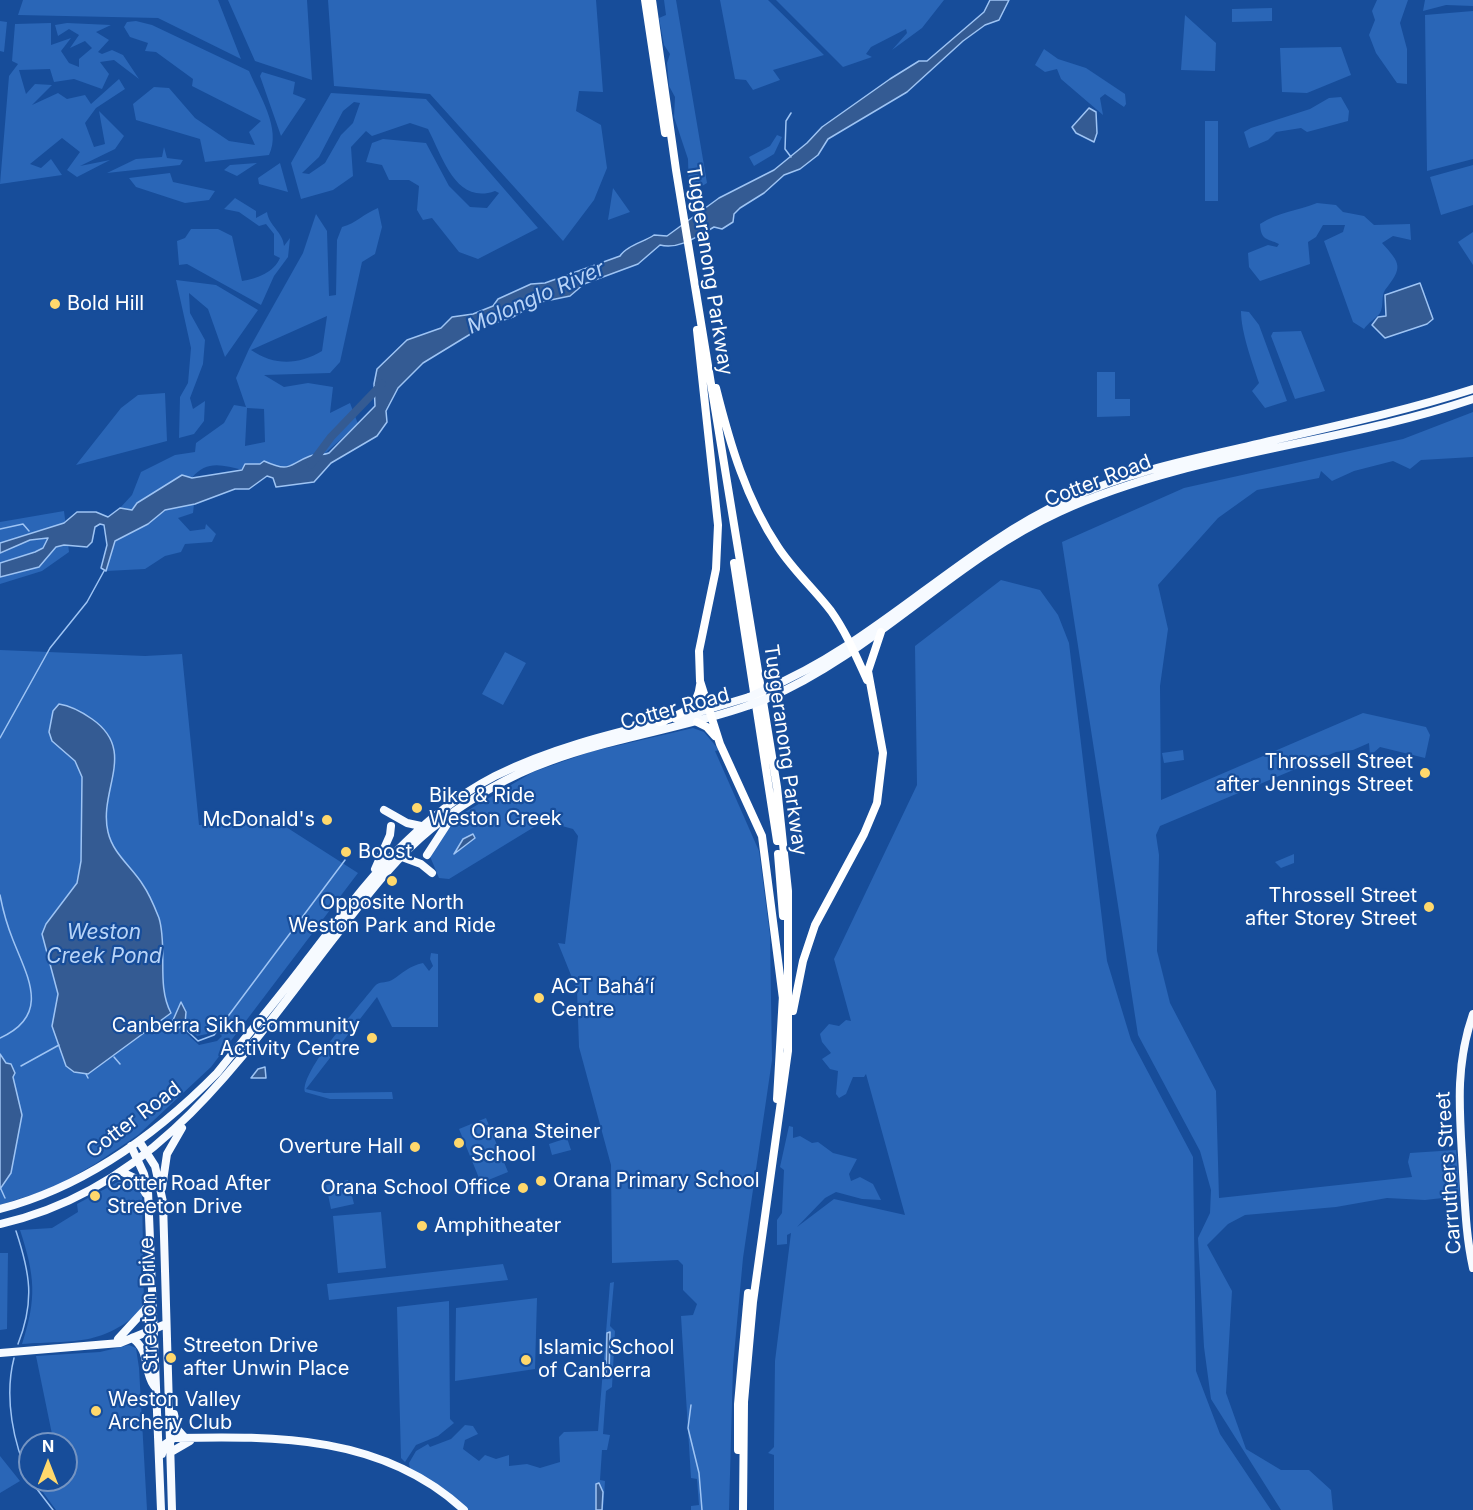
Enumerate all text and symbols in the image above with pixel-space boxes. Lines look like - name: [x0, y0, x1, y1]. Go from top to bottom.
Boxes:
- street label: Tuggeranong Parkway: [680, 163, 738, 377]
- water label: Molonglo River: [463, 256, 609, 340]
- place label: Bold Hill: [67, 292, 144, 316]
- marker: Bold Hill: [48, 297, 62, 311]
- street label: Cotter Road: [1041, 450, 1155, 512]
- street label: Tuggeranong Parkway: [758, 643, 812, 857]
- street label: Cotter Road: [618, 683, 732, 735]
- place label: Throssell Street after Jennings Street: [1216, 750, 1413, 797]
- marker: Throssell Street after Jennings Street: [1418, 766, 1432, 780]
- place label: Bike & Ride Weston Creek: [429, 784, 562, 831]
- marker: Bike & Ride Weston Creek: [410, 801, 424, 815]
- place label: McDonald's: [202, 808, 315, 832]
- marker: McDonald's: [320, 813, 334, 827]
- place label: Boost: [358, 840, 412, 864]
- marker: Boost: [339, 845, 353, 859]
- marker: Opposite North Weston Park and Ride: [385, 874, 399, 888]
- place label: Throssell Street after Storey Street: [1245, 884, 1417, 931]
- place label: Opposite North Weston Park and Ride: [288, 891, 496, 938]
- marker: Throssell Street after Storey Street: [1422, 900, 1436, 914]
- water label: Weston Creek Pond: [46, 920, 162, 970]
- place label: ACT Bahá’í Centre: [551, 975, 654, 1022]
- marker: ACT Bahá’í Centre: [532, 991, 546, 1005]
- place label: Canberra Sikh Community Activity Centre: [112, 1014, 360, 1061]
- marker: Canberra Sikh Community Activity Centre: [365, 1031, 379, 1045]
- street label: Cotter Road: [82, 1077, 186, 1163]
- street label: Carruthers Street: [1431, 1091, 1467, 1255]
- place label: Orana Steiner School: [471, 1120, 600, 1167]
- place label: Overture Hall: [279, 1135, 403, 1159]
- marker: Orana Steiner School: [452, 1136, 466, 1150]
- marker: Overture Hall: [408, 1140, 422, 1154]
- place label: Orana Primary School: [553, 1169, 760, 1193]
- place label: Cotter Road After Streeton Drive: [107, 1172, 271, 1219]
- marker: Orana Primary School: [534, 1174, 548, 1188]
- place label: Orana School Office: [320, 1176, 511, 1200]
- marker: Orana School Office: [516, 1181, 530, 1195]
- marker: Cotter Road After Streeton Drive: [88, 1189, 102, 1203]
- place label: Amphitheater: [434, 1214, 561, 1238]
- marker: Amphitheater: [415, 1219, 429, 1233]
- street label: Streeton Drive: [135, 1237, 163, 1373]
- place label: Streeton Drive after Unwin Place: [183, 1334, 349, 1381]
- place label: Islamic School of Canberra: [538, 1336, 674, 1383]
- marker: Streeton Drive after Unwin Place: [164, 1351, 178, 1365]
- marker: Islamic School of Canberra: [519, 1353, 533, 1367]
- place label: Weston Valley Archery Club: [108, 1388, 241, 1435]
- marker: Weston Valley Archery Club: [89, 1404, 103, 1418]
- north arrow: [18, 1432, 78, 1492]
- text: N: [42, 1436, 54, 1456]

